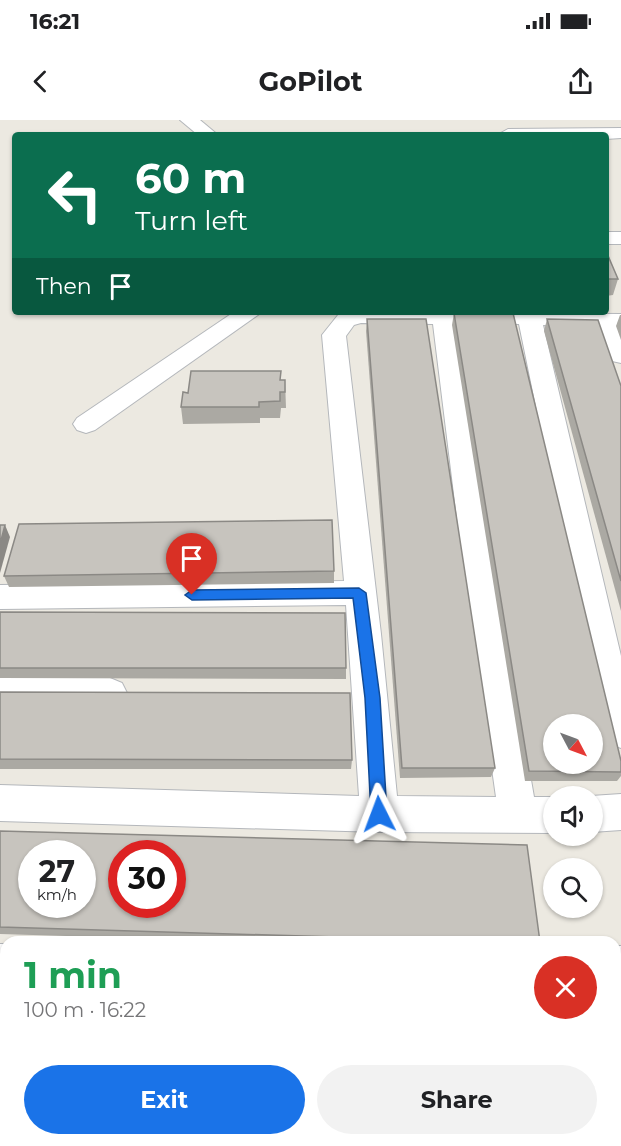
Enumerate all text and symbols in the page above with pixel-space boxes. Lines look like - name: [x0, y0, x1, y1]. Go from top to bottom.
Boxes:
- text: 16:21: [30, 8, 80, 35]
- icon: back: [24, 65, 57, 98]
- text: GoPilot: [259, 65, 362, 98]
- icon: share: [564, 65, 597, 98]
- text: 60 m: [135, 152, 246, 204]
- icon: left: [36, 156, 114, 234]
- text: Turn left: [135, 204, 248, 237]
- icon: arrive: [104, 270, 137, 303]
- text: Then: [36, 273, 92, 300]
- pin: [166, 533, 217, 595]
- icon: arrive: [175, 542, 208, 575]
- north arrow: [543, 714, 603, 774]
- map controls: [543, 714, 603, 918]
- position arrow: [347, 782, 411, 846]
- button: sound: [543, 786, 603, 846]
- speed limit sign: 30: [108, 840, 186, 918]
- text: 27: [39, 853, 75, 890]
- button: search: [543, 858, 603, 918]
- text: km/h: [37, 885, 77, 904]
- text: 1 min: [24, 953, 122, 997]
- button: close: [534, 956, 597, 1019]
- text: 100 m · 16:22: [24, 998, 146, 1022]
- button: Exit: [24, 1065, 305, 1134]
- button: Share: [317, 1065, 597, 1134]

